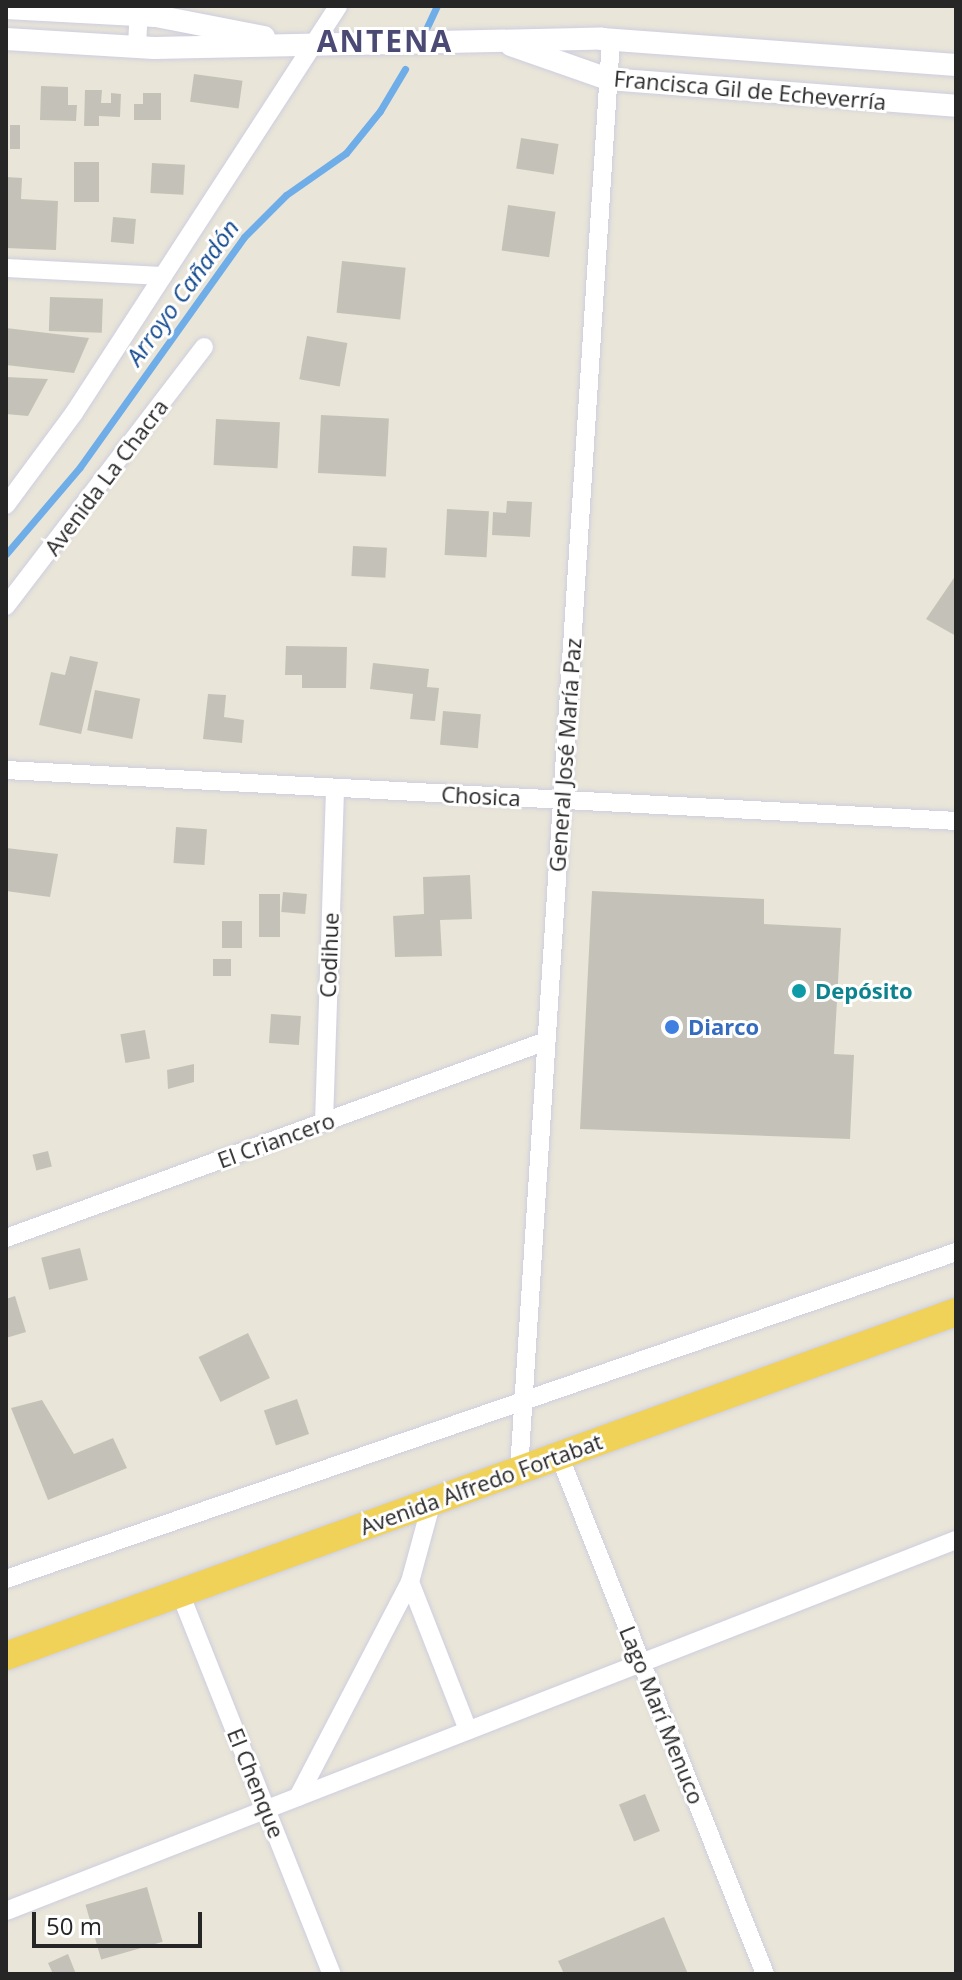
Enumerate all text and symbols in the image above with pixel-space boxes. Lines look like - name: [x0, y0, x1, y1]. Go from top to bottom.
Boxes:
- district label: ANTENA: [317, 23, 453, 59]
- street label: Francisca Gil de Echeverría: [613, 65, 887, 115]
- water label: Arroyo Cañadón: [120, 214, 244, 370]
- street label: Avenida La Chacra: [39, 394, 173, 560]
- street label: General José María Paz: [544, 637, 586, 873]
- street label: Chosica: [441, 781, 521, 811]
- street label: Codihue: [314, 912, 344, 998]
- place label: Depósito: [815, 978, 913, 1004]
- marker: Depósito: [790, 982, 808, 1000]
- place label: Diarco: [688, 1014, 759, 1040]
- marker: Diarco: [663, 1018, 681, 1036]
- street label: El Criancero: [214, 1107, 338, 1173]
- street label: Avenida Alfredo Fortabat: [356, 1428, 606, 1540]
- street label: Lago Marí Menuco: [614, 1622, 710, 1808]
- street label: El Chenque: [222, 1724, 290, 1842]
- scale bar: [36, 1896, 206, 1946]
- text: 50 m: [46, 1909, 102, 1942]

